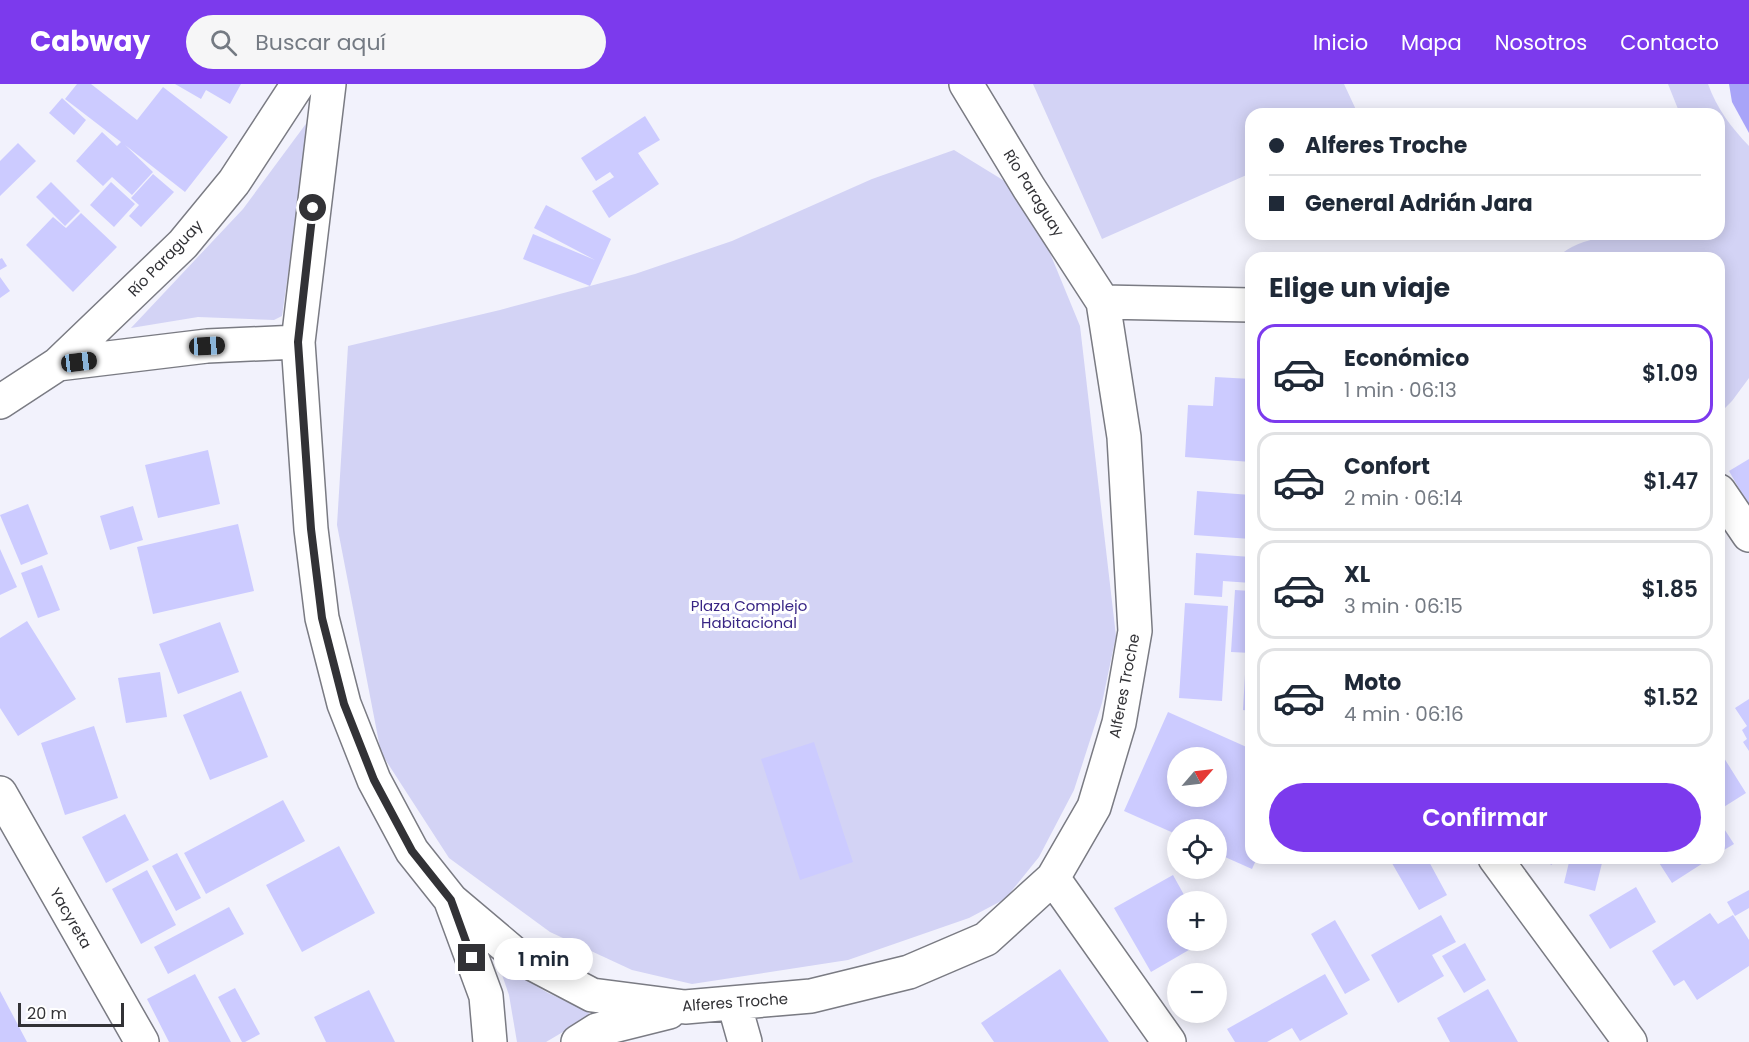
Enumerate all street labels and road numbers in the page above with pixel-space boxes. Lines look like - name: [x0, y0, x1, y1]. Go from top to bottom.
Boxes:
- street label: Río Paraguay: [999, 145, 1070, 241]
- street label: Río Paraguay: [123, 215, 207, 301]
- street label: Alferes Troche: [1104, 632, 1144, 740]
- street label: Yacyreta: [45, 884, 97, 952]
- street label: Alferes Troche: [681, 988, 789, 1016]

